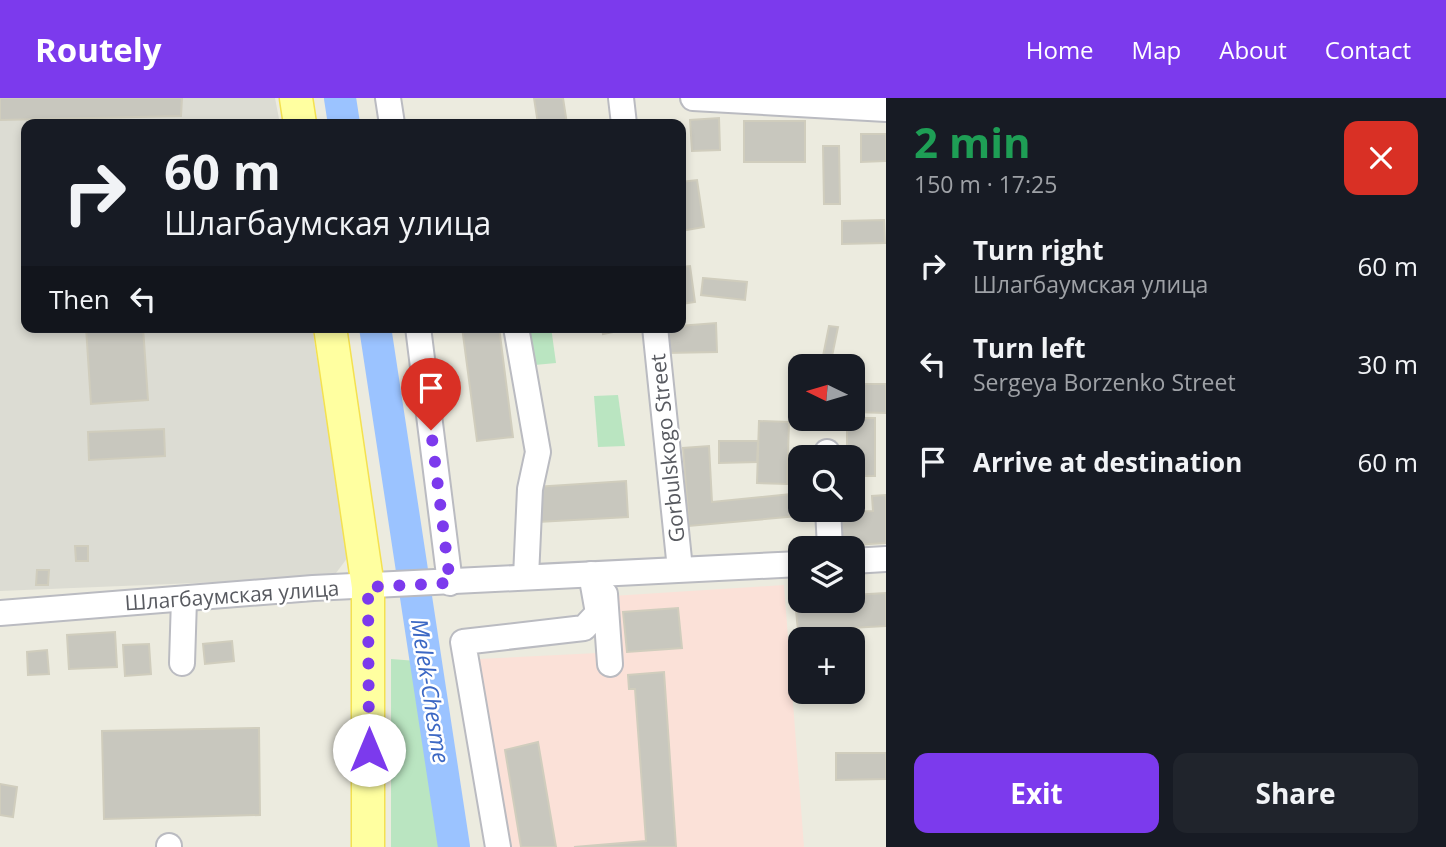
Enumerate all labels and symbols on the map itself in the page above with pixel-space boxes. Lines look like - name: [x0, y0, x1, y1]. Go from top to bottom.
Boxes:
- street label: Gorbulskogo Street: [643, 352, 691, 544]
- north arrow: [788, 354, 864, 430]
- pin: [401, 358, 461, 430]
- street label: Шлагбаумская улица: [124, 574, 340, 616]
- water label: Melek-Chesme: [404, 616, 458, 765]
- position arrow: [332, 713, 406, 787]

